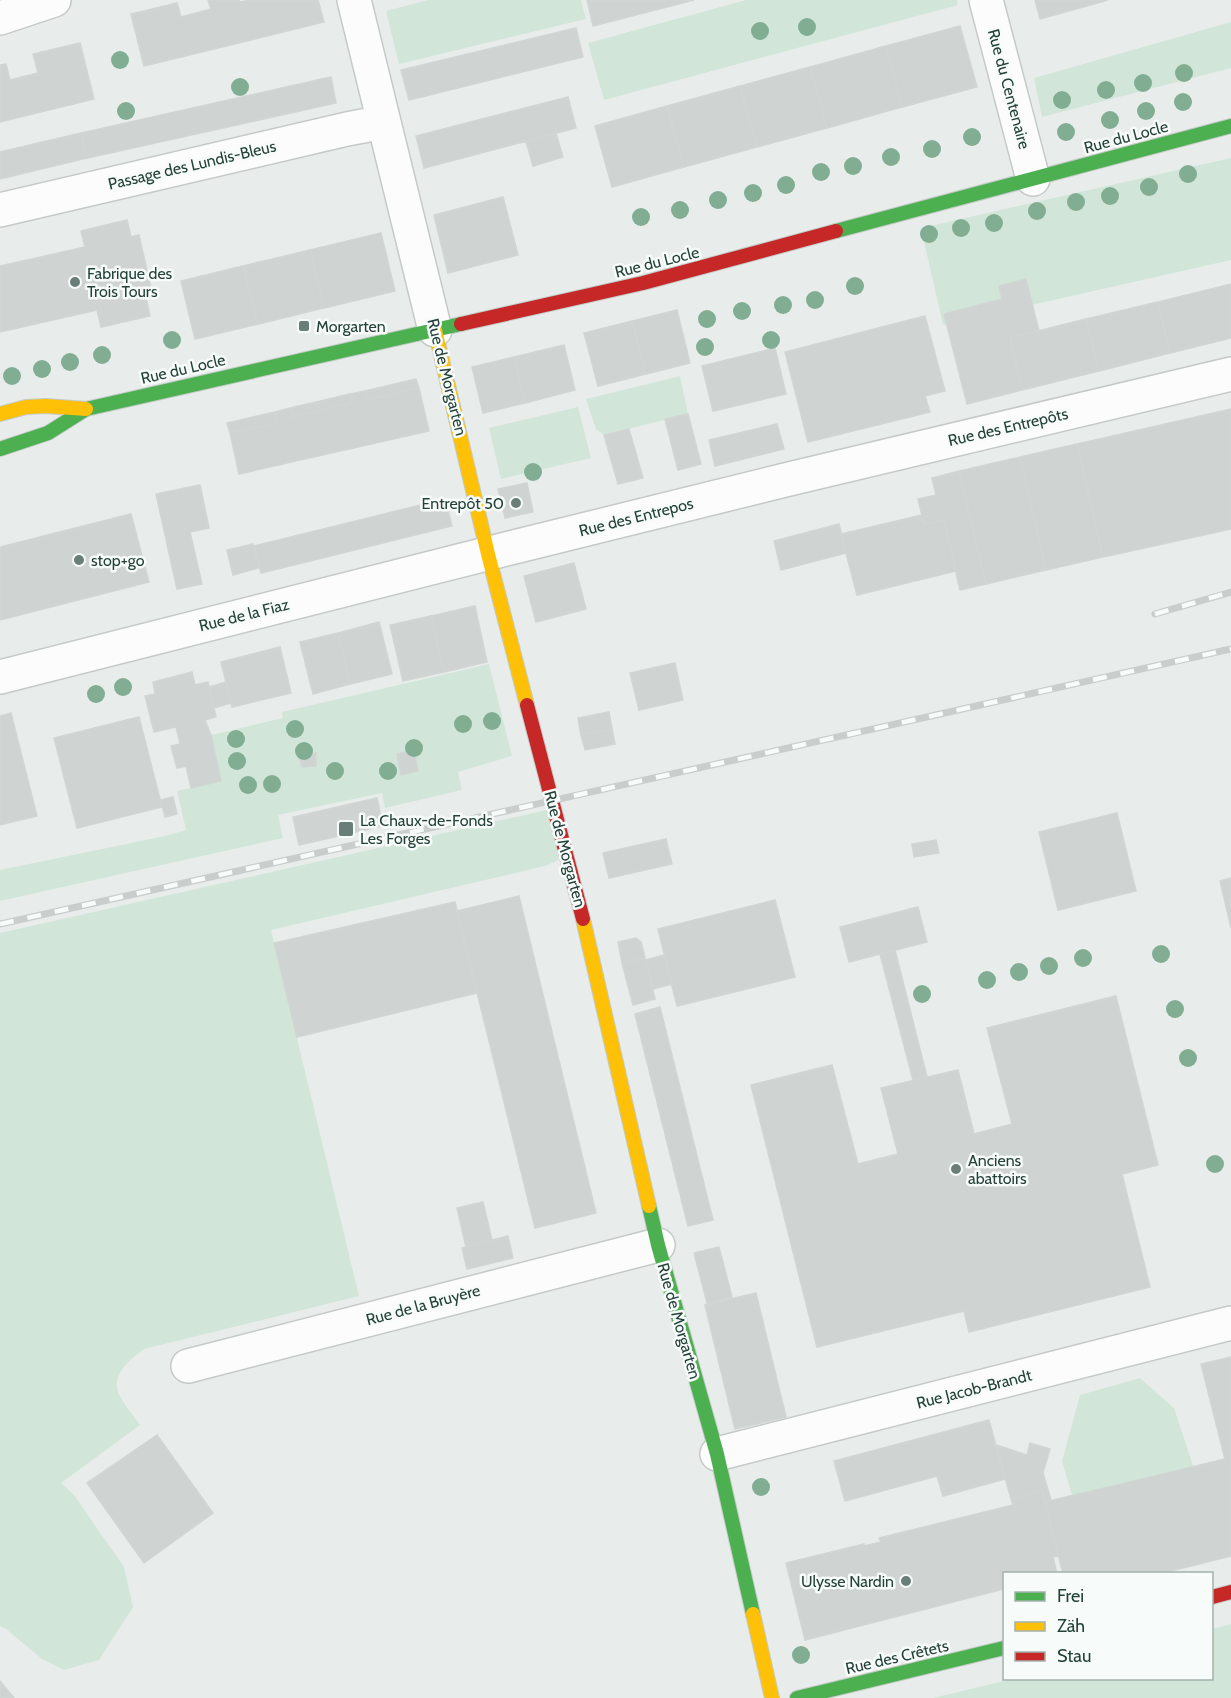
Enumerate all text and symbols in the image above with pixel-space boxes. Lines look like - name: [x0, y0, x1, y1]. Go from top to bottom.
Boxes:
- street label: Rue du Centenaire: [984, 27, 1034, 151]
- street label: Rue du Locle: [1082, 117, 1170, 157]
- street label: Passage des Lundis-Bleus: [106, 136, 278, 194]
- street label: Rue du Locle: [613, 242, 701, 282]
- place label: Fabrique des Trois Tours: [87, 264, 173, 301]
- marker: Fabrique des Trois Tours: [68, 275, 82, 289]
- street label: Rue de Morgarten: [423, 316, 471, 438]
- place label: Morgarten: [316, 317, 386, 336]
- marker: Morgarten: [297, 319, 311, 333]
- street label: Rue du Locle: [139, 350, 227, 388]
- street label: Rue des Entrepôts: [946, 404, 1070, 450]
- place label: Entrepôt 50: [422, 494, 504, 513]
- street label: Rue des Entrepos: [577, 494, 696, 540]
- marker: Entrepôt 50: [509, 496, 523, 510]
- place label: stop+go: [91, 551, 145, 570]
- marker: stop+go: [72, 553, 86, 567]
- street label: Rue de la Fiaz: [197, 595, 291, 635]
- street label: Rue de Morgarten: [540, 789, 590, 909]
- place label: La Chaux-de-Fonds Les Forges: [360, 811, 493, 848]
- marker: La Chaux-de-Fonds Les Forges: [337, 820, 355, 838]
- place label: Anciens abattoirs: [968, 1151, 1027, 1188]
- marker: Anciens abattoirs: [949, 1162, 963, 1176]
- street label: Rue de Morgarten: [653, 1261, 705, 1381]
- street label: Rue de la Bruyère: [364, 1281, 482, 1329]
- street label: Rue Jacob-Brandt: [914, 1365, 1034, 1413]
- place label: Ulysse Nardin: [801, 1572, 894, 1591]
- legend: [1003, 1572, 1213, 1680]
- marker: Ulysse Nardin: [899, 1574, 913, 1588]
- text: Frei: [1057, 1585, 1084, 1607]
- text: Zäh: [1057, 1615, 1085, 1637]
- street label: Rue des Crêtets: [844, 1636, 951, 1678]
- text: Stau: [1057, 1645, 1091, 1667]

